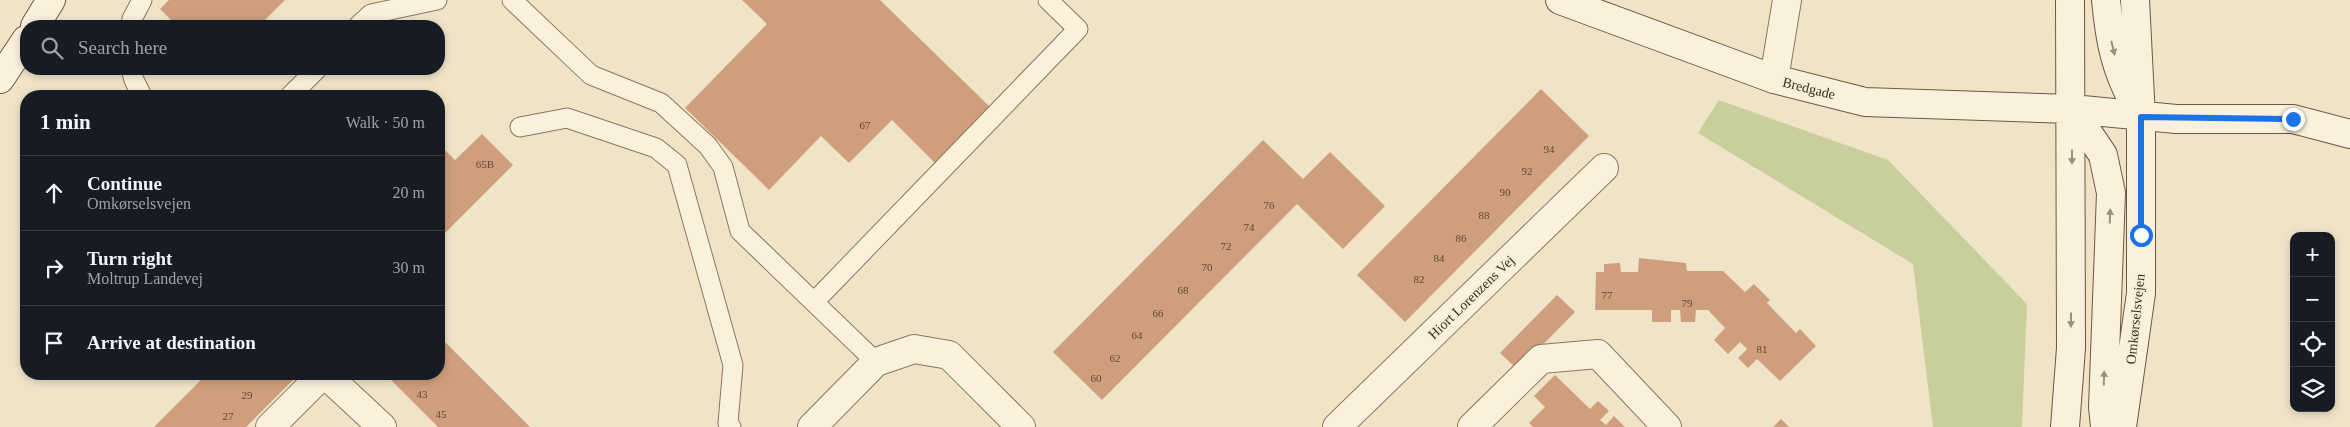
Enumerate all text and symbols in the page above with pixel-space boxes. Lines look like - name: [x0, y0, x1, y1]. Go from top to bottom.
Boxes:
- search box: [20, 20, 445, 75]
- icon: search: [38, 34, 66, 62]
- text: Search here: [78, 37, 167, 58]
- one-way arrow: [2109, 41, 2117, 56]
- street label: Bredgade: [1781, 75, 1837, 102]
- route end: [2282, 108, 2305, 131]
- text: 1 min: [40, 110, 91, 134]
- text: Walk · 50 m: [346, 114, 425, 131]
- house number: 67: [860, 119, 871, 131]
- house number: 94: [1544, 143, 1555, 155]
- one-way arrow: [2068, 150, 2076, 166]
- house number: 65B: [476, 158, 494, 170]
- house number: 92: [1522, 165, 1533, 177]
- text: Continue: [87, 173, 162, 194]
- icon: ahead: [40, 179, 68, 207]
- text: 20 m: [393, 184, 425, 201]
- house number: 90: [1500, 186, 1511, 198]
- text: Omkørselsvejen: [87, 195, 191, 212]
- house number: 76: [1264, 199, 1275, 211]
- one-way arrow: [2107, 208, 2115, 224]
- house number: 88: [1479, 209, 1490, 221]
- house number: 74: [1244, 221, 1255, 233]
- route start: [2130, 224, 2153, 247]
- house number: 86: [1456, 232, 1467, 244]
- map controls: [2290, 232, 2335, 412]
- button: +: [2290, 232, 2335, 277]
- house number: 72: [1221, 240, 1232, 252]
- text: Turn right: [87, 248, 172, 269]
- house number: 84: [1434, 252, 1445, 264]
- street label: Hiort Lorenzens Vej: [1425, 253, 1517, 342]
- icon: right: [40, 254, 68, 282]
- text: 30 m: [393, 259, 425, 276]
- house number: 70: [1202, 261, 1213, 273]
- text: Moltrup Landevej: [87, 270, 203, 287]
- house number: 82: [1414, 273, 1425, 285]
- street label: Omkørselsvejen: [2123, 273, 2148, 365]
- button: −: [2290, 277, 2335, 322]
- house number: 68: [1178, 284, 1189, 296]
- house number: 77: [1602, 289, 1613, 301]
- house number: 79: [1682, 297, 1693, 309]
- house number: 66: [1153, 307, 1164, 319]
- one-way arrow: [2067, 312, 2075, 328]
- button: locate: [2290, 322, 2335, 367]
- icon: arrive: [40, 329, 68, 357]
- house number: 64: [1132, 329, 1143, 341]
- text: Arrive at destination: [87, 332, 256, 353]
- house number: 81: [1757, 343, 1768, 355]
- house number: 62: [1110, 352, 1121, 364]
- button: layers: [2290, 367, 2335, 412]
- one-way arrow: [2101, 370, 2109, 386]
- house number: 60: [1091, 372, 1102, 384]
- house number: 43: [417, 388, 428, 400]
- house number: 29: [242, 389, 253, 401]
- house number: 45: [436, 408, 447, 420]
- house number: 27: [223, 410, 234, 422]

